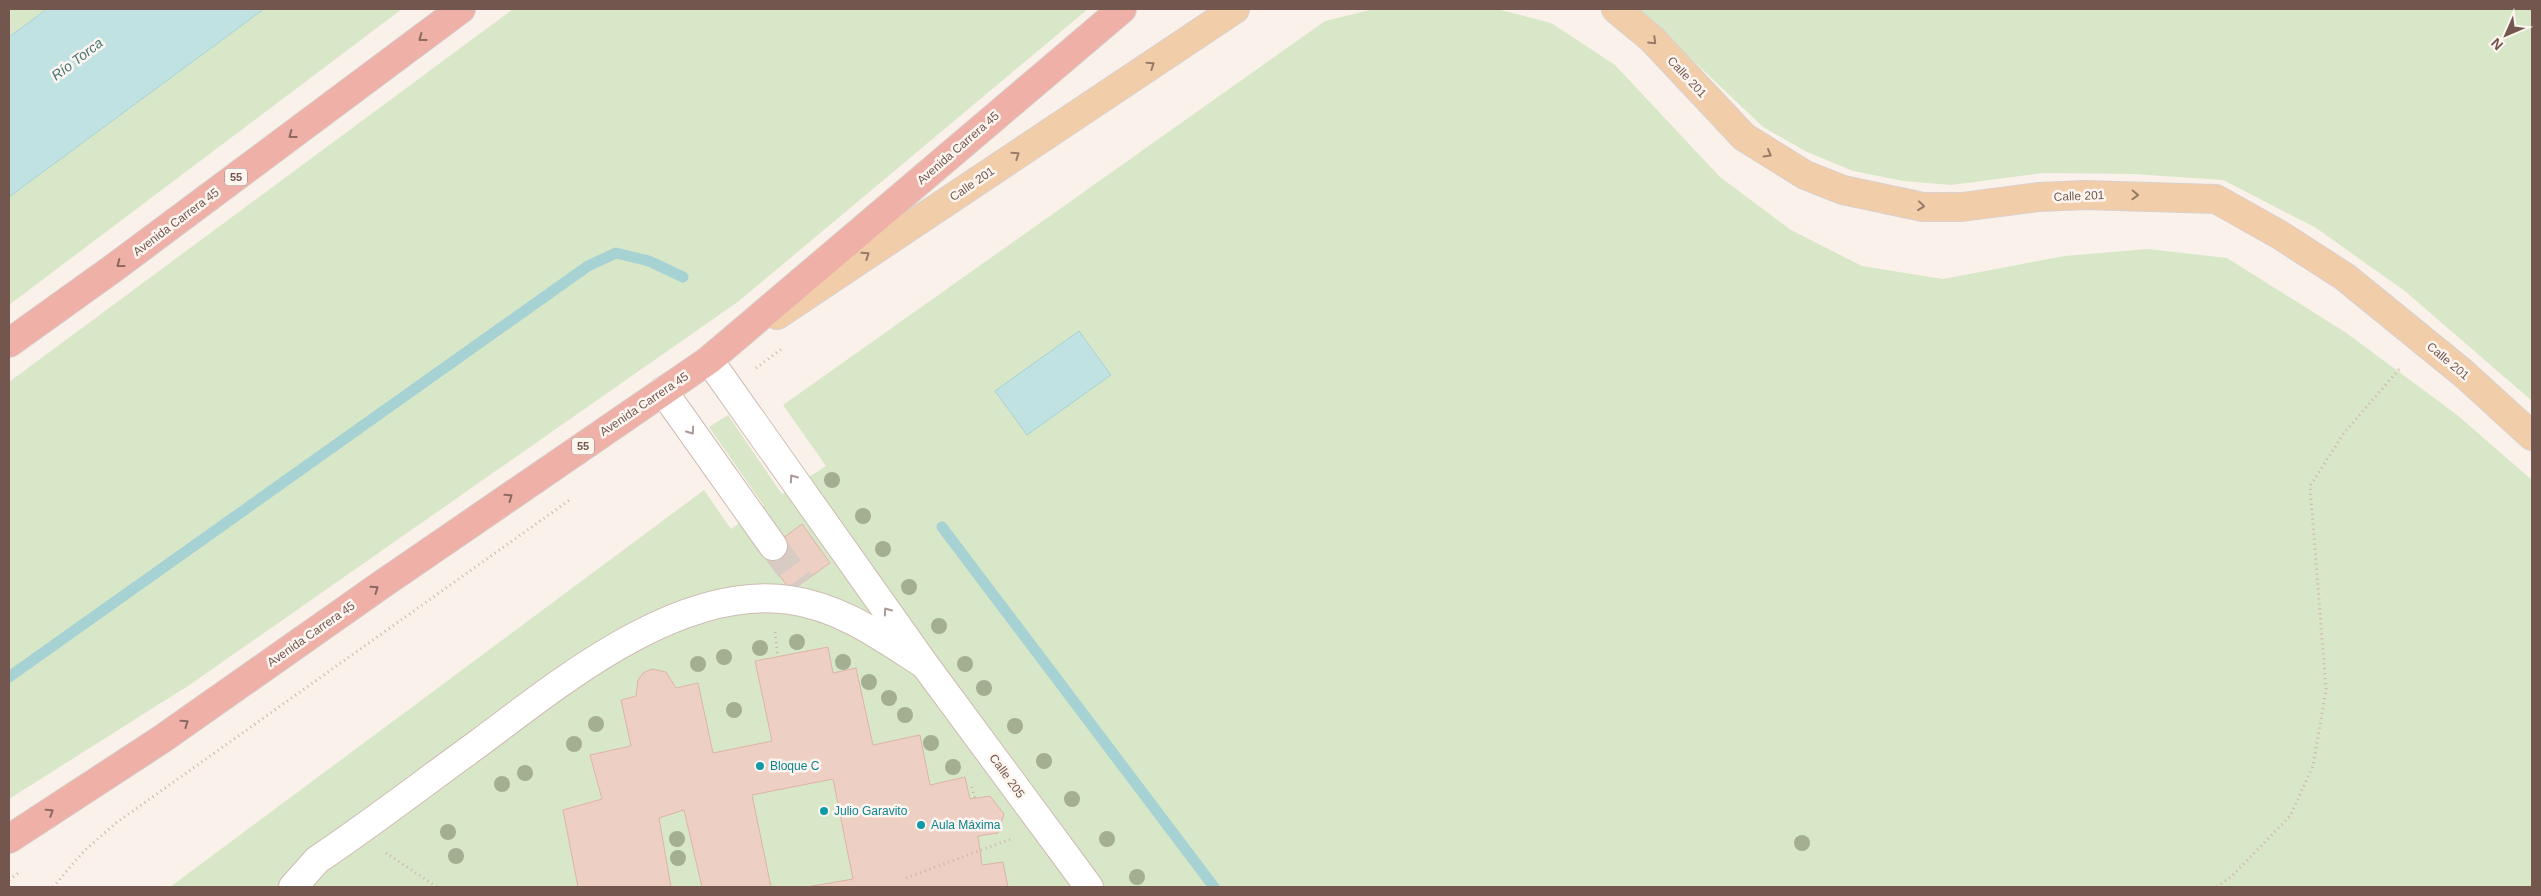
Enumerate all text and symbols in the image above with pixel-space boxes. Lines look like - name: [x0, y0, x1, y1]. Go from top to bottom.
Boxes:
- north arrow: [2481, 10, 2531, 60]
- one-way arrow: [418, 32, 428, 41]
- water label: Río Torca: [48, 34, 106, 83]
- one-way arrow: [1647, 35, 1656, 44]
- text: N: [2488, 35, 2506, 53]
- street label: Calle 201: [1665, 54, 1710, 101]
- one-way arrow: [1145, 62, 1155, 71]
- street label: Avenida Carrera 45: [914, 108, 1002, 187]
- one-way arrow: [288, 129, 298, 138]
- one-way arrow: [1763, 148, 1772, 158]
- one-way arrow: [1010, 152, 1020, 161]
- street label: Calle 201: [947, 164, 997, 204]
- road number: 55: [225, 168, 247, 186]
- street label: Avenida Carrera 45: [130, 185, 222, 259]
- street label: Calle 201: [2053, 188, 2105, 204]
- one-way arrow: [2131, 190, 2139, 201]
- one-way arrow: [1917, 200, 1925, 211]
- one-way arrow: [861, 252, 870, 261]
- one-way arrow: [117, 258, 126, 266]
- street label: Calle 201: [2424, 339, 2472, 383]
- street label: Avenida Carrera 45: [597, 369, 691, 439]
- one-way arrow: [685, 425, 694, 435]
- road number: 55: [572, 438, 594, 454]
- one-way arrow: [790, 474, 799, 484]
- one-way arrow: [503, 494, 513, 503]
- one-way arrow: [370, 586, 379, 595]
- street label: Avenida Carrera 45: [264, 598, 358, 670]
- one-way arrow: [884, 608, 892, 617]
- one-way arrow: [179, 720, 189, 729]
- street label: Calle 205: [986, 751, 1028, 801]
- place label: Bloque C: [770, 759, 820, 773]
- marker: Bloque C: [754, 760, 766, 772]
- place label: Julio Garavito: [834, 804, 908, 818]
- marker: Julio Garavito: [818, 805, 830, 817]
- one-way arrow: [44, 809, 53, 819]
- place label: Aula Máxima: [931, 818, 1001, 832]
- marker: Aula Máxima: [915, 819, 927, 831]

